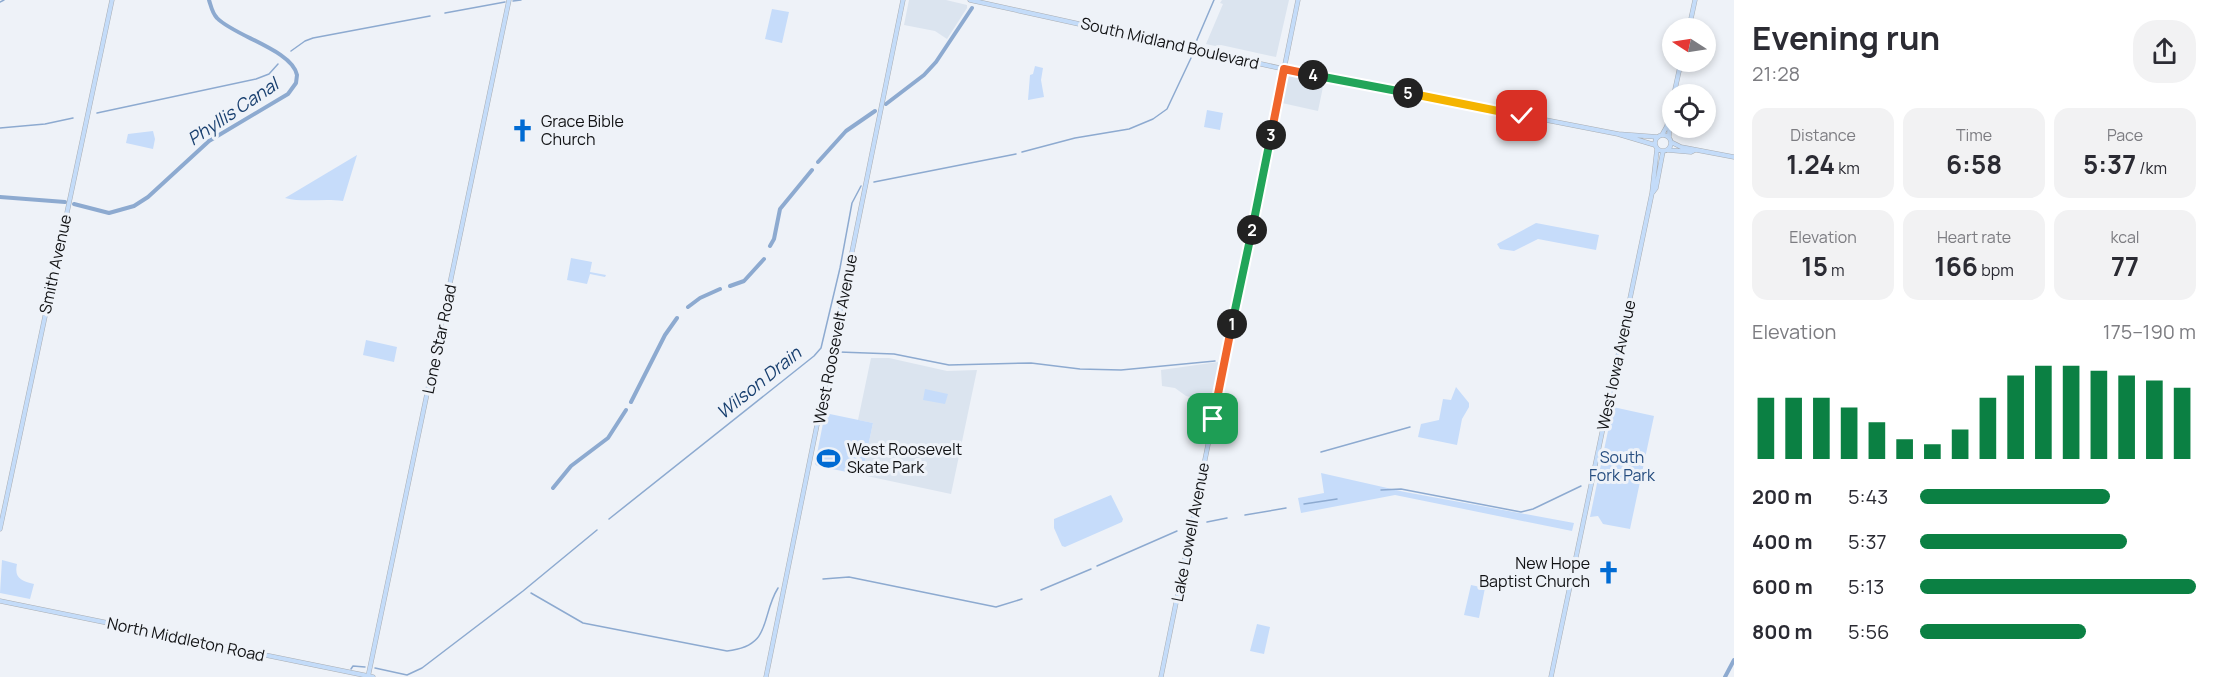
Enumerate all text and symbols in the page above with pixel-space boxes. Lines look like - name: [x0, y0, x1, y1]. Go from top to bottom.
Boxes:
- street label: South Midland Boulevard: [1079, 12, 1261, 74]
- text: Evening run: [1752, 15, 1940, 60]
- north arrow: [1662, 18, 1716, 72]
- map controls: [1662, 18, 1716, 138]
- button: share: [2133, 20, 2196, 83]
- pin: 4: [1298, 60, 1328, 90]
- text: 21:28: [1752, 60, 1800, 87]
- text: 4: [1308, 64, 1318, 86]
- water label: Phyllis Canal: [182, 70, 285, 150]
- pin: 5: [1393, 78, 1423, 108]
- text: 5: [1403, 82, 1413, 104]
- button: locate: [1662, 84, 1716, 138]
- pin: [1496, 90, 1547, 141]
- icon: check: [1505, 99, 1538, 132]
- place label: Grace Bible Church: [541, 110, 624, 150]
- church icon: Grace Bible Church: [510, 117, 536, 143]
- pin: 3: [1256, 120, 1286, 150]
- text: 3: [1266, 124, 1276, 146]
- text: Distance: [1790, 124, 1856, 146]
- text: Time: [1956, 124, 1992, 146]
- text: Pace: [2107, 124, 2143, 146]
- text: 1.24: [1786, 146, 1835, 182]
- text: 6:58: [1946, 146, 2002, 182]
- text: 5:37: [2083, 146, 2136, 182]
- text: km: [1835, 157, 1860, 179]
- text: /km: [2136, 157, 2167, 179]
- street label: Smith Avenue: [34, 212, 76, 316]
- pin: 2: [1237, 215, 1267, 245]
- text: 2: [1247, 219, 1257, 241]
- text: Elevation: [1789, 226, 1857, 248]
- text: Heart rate: [1937, 226, 2011, 248]
- text: kcal: [2110, 226, 2140, 248]
- text: 15: [1801, 248, 1828, 284]
- text: 166: [1934, 248, 1978, 284]
- text: 77: [2111, 248, 2139, 284]
- street label: West Roosevelt Avenue: [808, 252, 862, 426]
- text: m: [1828, 259, 1845, 281]
- text: bpm: [1978, 259, 2014, 281]
- street label: Lone Star Road: [417, 282, 461, 396]
- street label: West Iowa Avenue: [1591, 298, 1641, 432]
- pin: 1: [1217, 309, 1247, 339]
- text: 1: [1228, 313, 1236, 335]
- text: Elevation: [1752, 318, 1836, 345]
- text: 175–190 m: [2103, 318, 2196, 345]
- water label: Wilson Drain: [711, 340, 807, 424]
- pin: [1187, 393, 1238, 444]
- icon: arrive: [1196, 402, 1229, 435]
- place label: West Roosevelt Skate Park: [847, 438, 962, 478]
- sports icon: West Roosevelt Skate Park: [816, 445, 842, 471]
- park label: South Fork Park: [1589, 446, 1656, 486]
- street label: Lake Lowell Avenue: [1166, 460, 1214, 604]
- text: 200 m: [1752, 483, 1812, 510]
- text: 5:43: [1848, 483, 1888, 510]
- text: 400 m: [1752, 528, 1812, 555]
- text: 5:37: [1848, 528, 1887, 555]
- place label: New Hope Baptist Church: [1479, 552, 1590, 592]
- church icon: New Hope Baptist Church: [1595, 559, 1621, 585]
- text: 600 m: [1752, 573, 1813, 600]
- text: 5:13: [1848, 573, 1884, 600]
- street label: North Middleton Road: [105, 612, 267, 666]
- text: 800 m: [1752, 618, 1813, 645]
- text: 5:56: [1848, 618, 1890, 645]

